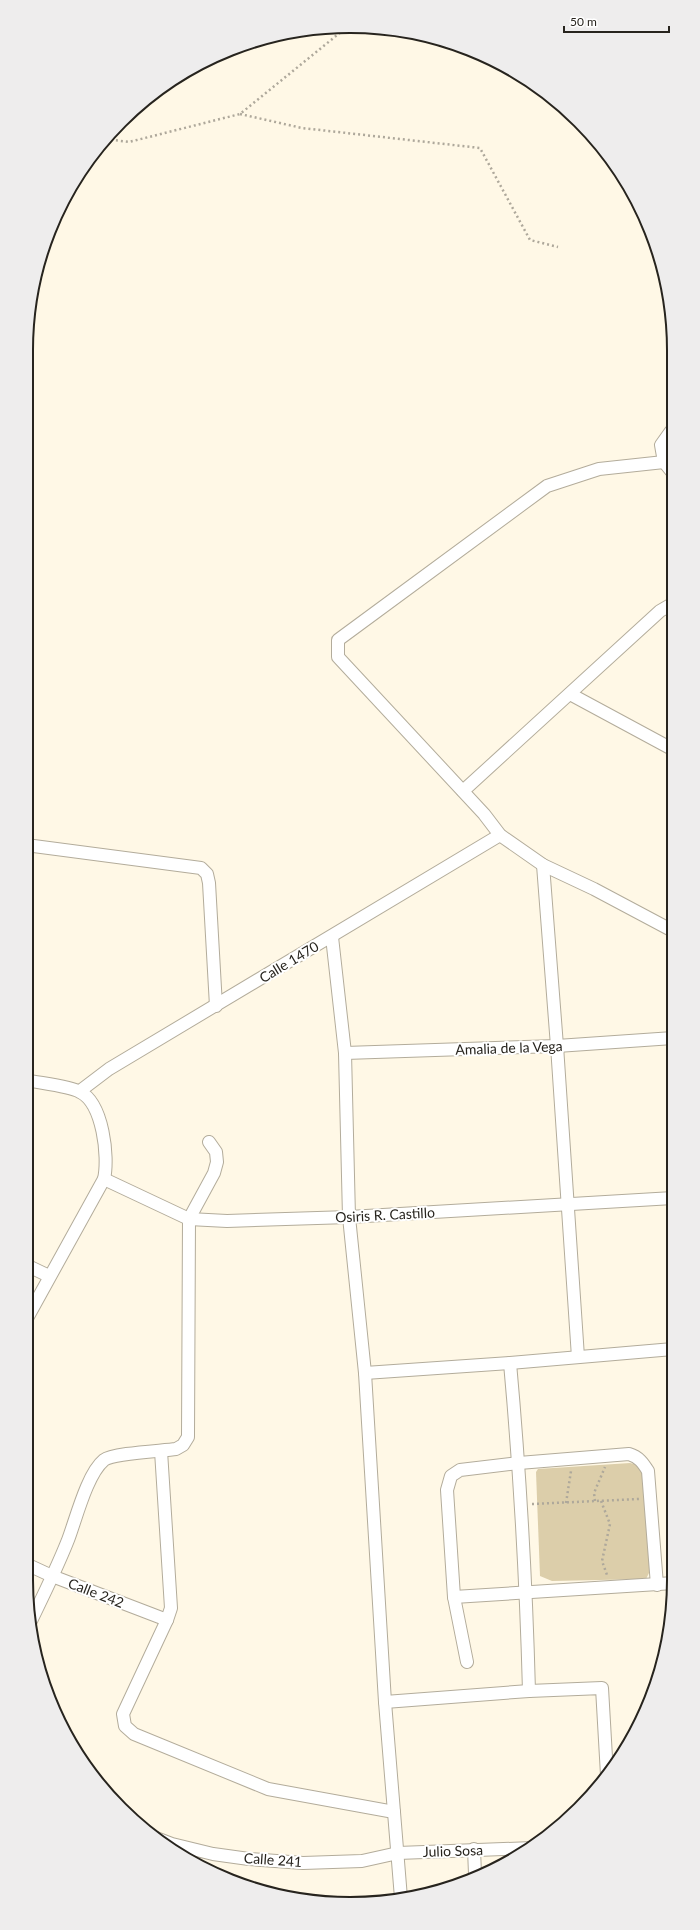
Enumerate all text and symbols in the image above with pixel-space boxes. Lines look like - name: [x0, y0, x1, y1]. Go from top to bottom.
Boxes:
- scale bar: [564, 8, 669, 34]
- text: 50 m: [570, 14, 597, 29]
- street label: Calle 1470: [256, 937, 322, 986]
- street label: Amalia de la Vega: [455, 1037, 563, 1058]
- street label: Osiris R. Castillo: [335, 1203, 435, 1226]
- street label: Calle 242: [66, 1574, 126, 1611]
- street label: Julio Sosa: [423, 1841, 483, 1860]
- street label: Calle 241: [243, 1849, 303, 1870]

